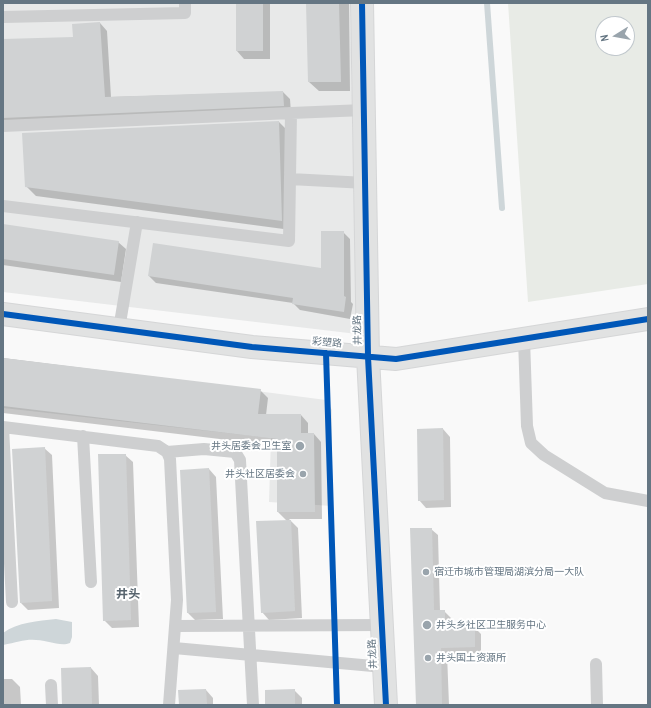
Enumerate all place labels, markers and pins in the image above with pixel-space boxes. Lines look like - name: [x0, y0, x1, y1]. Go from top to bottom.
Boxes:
- place label: 井头居委会卫生室: [211, 440, 291, 452]
- marker: 井头居委会卫生室: [294, 440, 306, 452]
- place label: 井头社区居委会: [225, 468, 295, 480]
- marker: 井头社区居委会: [298, 469, 308, 479]
- place label: 宿迁市城市管理局湖滨分局一大队: [434, 566, 584, 578]
- marker: 宿迁市城市管理局湖滨分局一大队: [421, 567, 431, 577]
- marker: 井头乡社区卫生服务中心: [421, 619, 433, 631]
- place label: 井头乡社区卫生服务中心: [436, 619, 546, 631]
- place label: 井头国土资源所: [436, 652, 506, 664]
- marker: 井头国土资源所: [423, 653, 433, 663]

